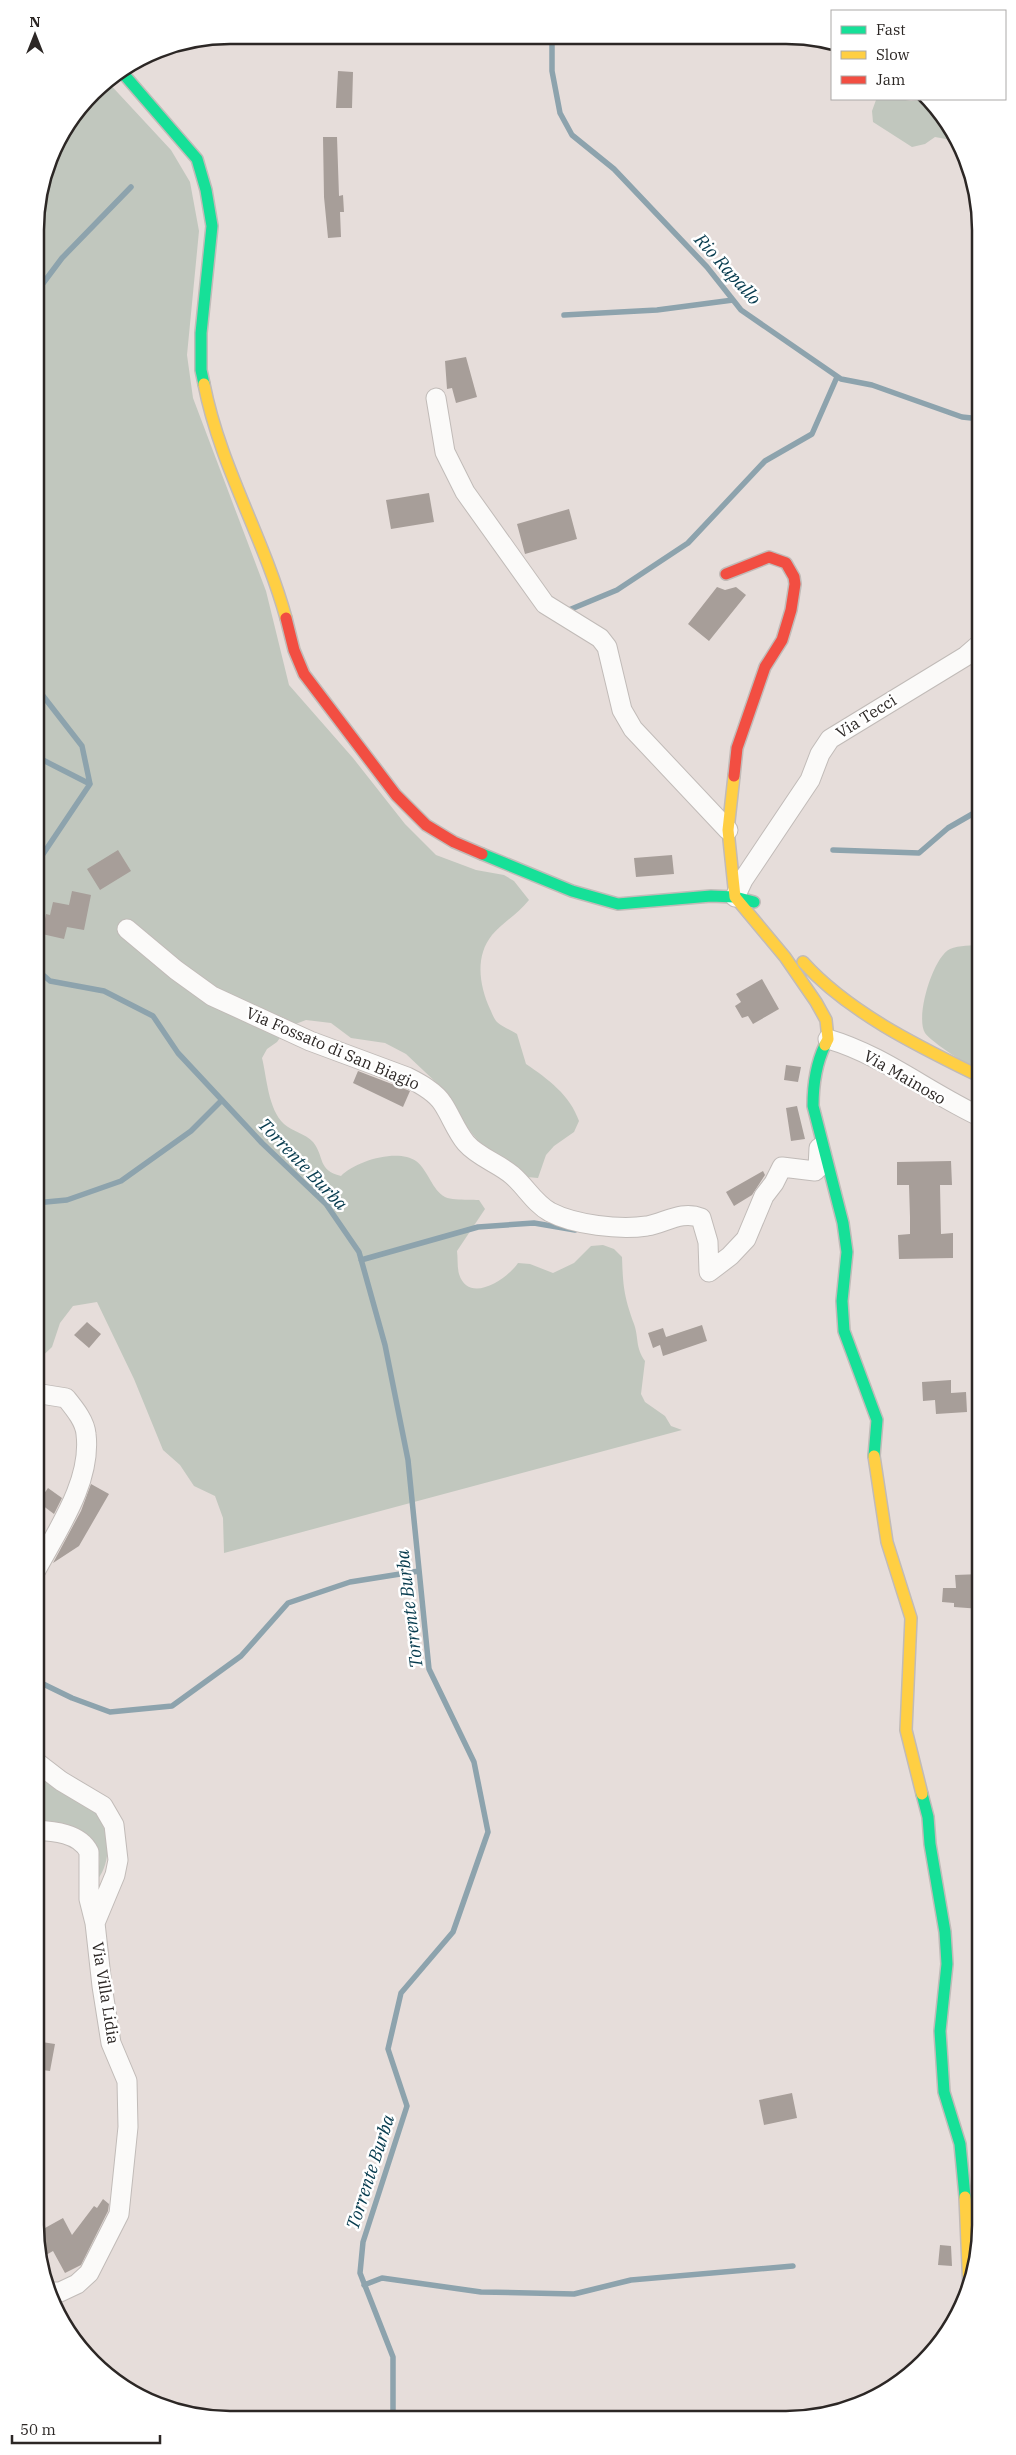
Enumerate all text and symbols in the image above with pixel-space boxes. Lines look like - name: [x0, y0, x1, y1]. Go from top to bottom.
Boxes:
- north arrow: [10, 10, 60, 60]
- legend: [831, 10, 1006, 100]
- text: N: [29, 13, 41, 31]
- text: Fast: [876, 20, 906, 39]
- text: Slow: [876, 45, 910, 64]
- text: Jam: [876, 70, 905, 89]
- water label: Rio Rapallo: [689, 228, 766, 310]
- street label: Via Tecci: [832, 690, 900, 742]
- street label: Via Fossato di San Biagio: [243, 1002, 423, 1094]
- street label: Via Mainoso: [860, 1045, 950, 1109]
- water label: Torrente Burba: [253, 1113, 353, 1215]
- water label: Torrente Burba: [390, 1548, 428, 1670]
- street label: Via Villa Lidia: [88, 1940, 124, 2046]
- water label: Torrente Burba: [341, 2112, 399, 2232]
- scale bar: [12, 2412, 160, 2444]
- text: 50 m: [20, 2420, 56, 2439]

